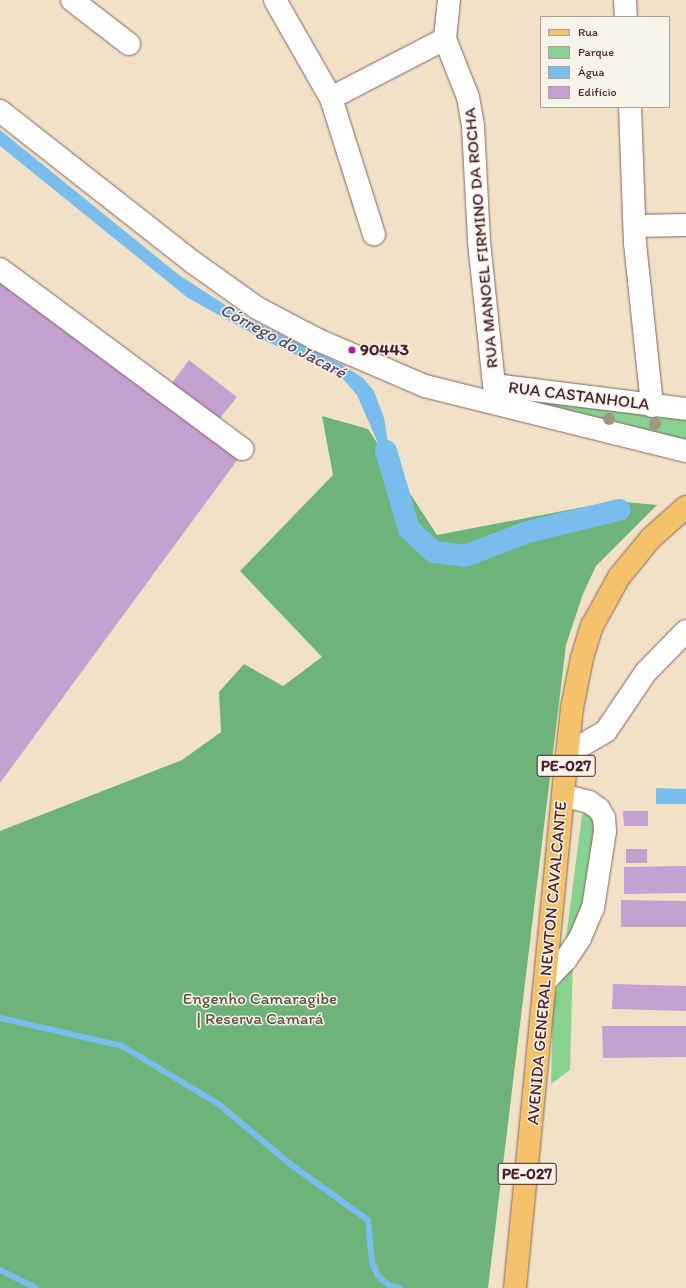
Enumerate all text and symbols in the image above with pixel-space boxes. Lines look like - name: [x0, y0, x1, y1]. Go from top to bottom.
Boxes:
- legend: [540, 16, 670, 108]
- text: Rua: [578, 25, 598, 39]
- text: Parque: [578, 45, 614, 59]
- text: Água: [578, 65, 604, 79]
- text: Edifício: [578, 85, 617, 99]
- street label: RUA MANOEL FIRMINO DA ROCHA: [460, 108, 502, 368]
- water label: Córrego do Jacaré: [216, 299, 350, 383]
- place label: 90443: [360, 340, 409, 360]
- marker: 90443: [347, 345, 357, 355]
- street label: RUA CASTANHOLA: [507, 377, 651, 415]
- road number: PE-027: [536, 752, 596, 780]
- street label: AVENIDA GENERAL NEWTON CAVALCANTE: [523, 800, 571, 1126]
- park label: Engenho Camaragibe | Reserva Camará: [183, 989, 337, 1029]
- road number: PE-027: [497, 1160, 557, 1188]

